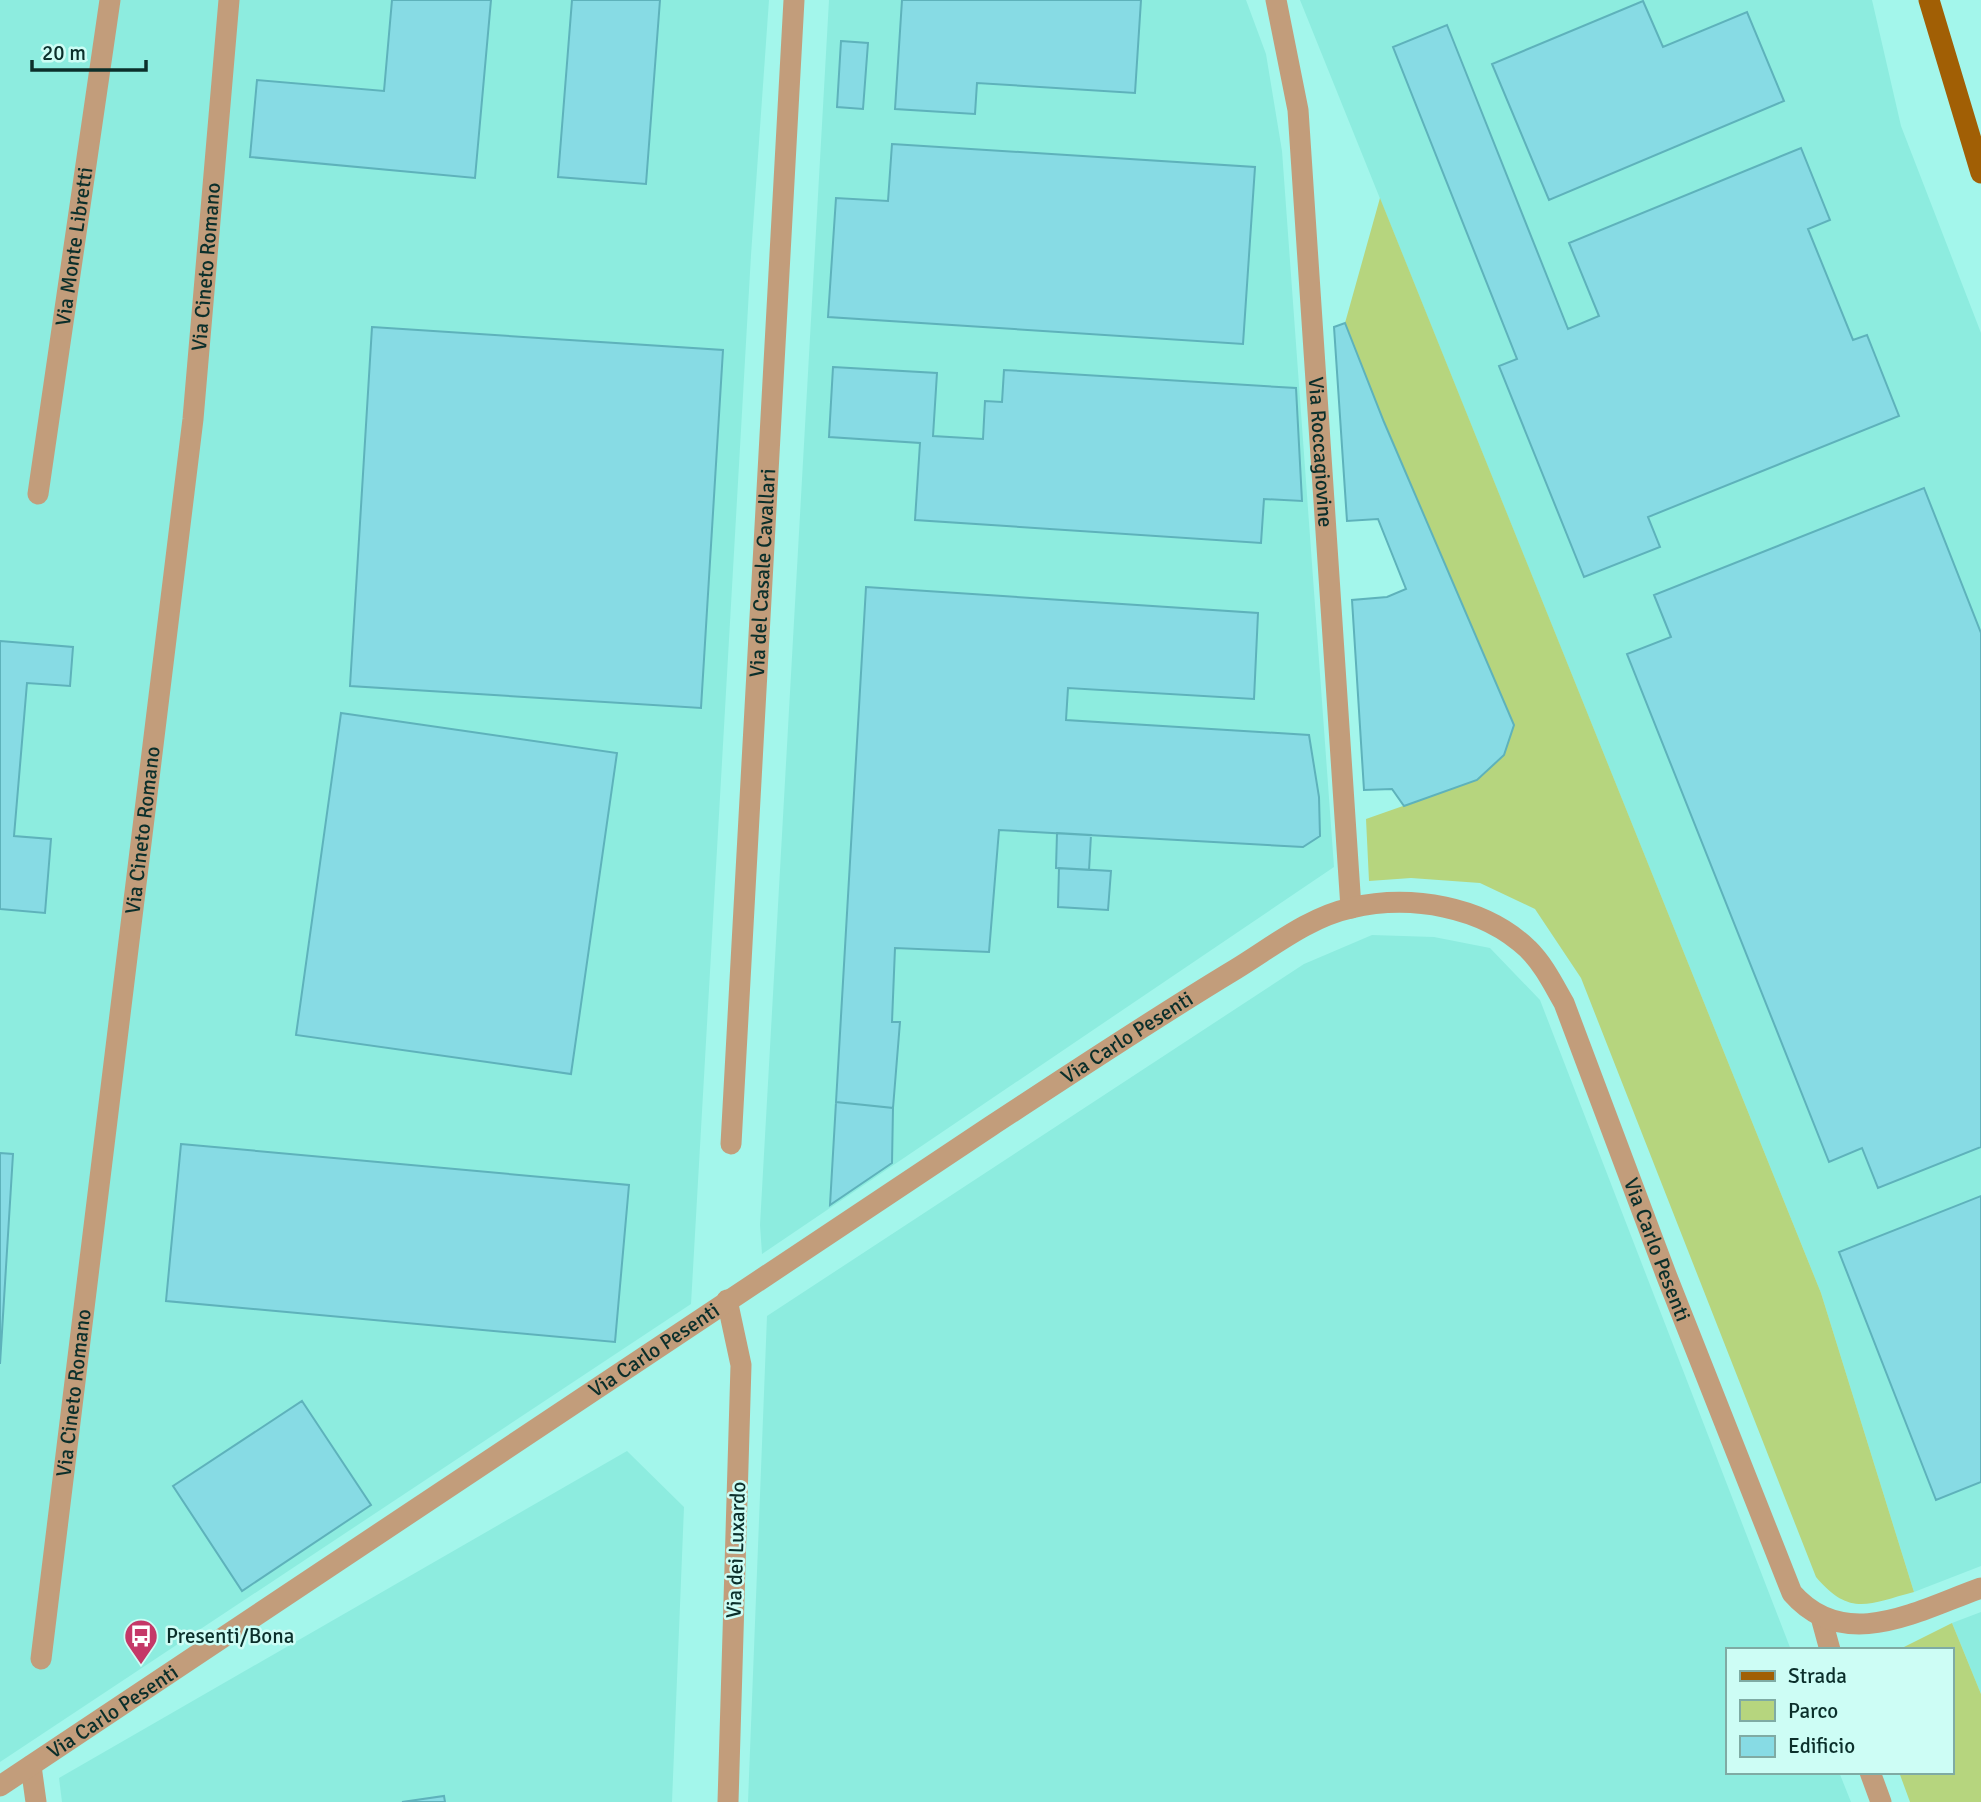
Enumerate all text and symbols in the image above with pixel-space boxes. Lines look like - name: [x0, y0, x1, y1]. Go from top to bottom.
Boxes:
- scale bar: [32, 28, 145, 72]
- text: 20 m: [42, 40, 86, 66]
- street label: Via Monte Libretti: [50, 165, 98, 328]
- street label: Via Cineto Romano: [186, 181, 226, 352]
- street label: Via Roccagiovine: [1303, 376, 1339, 528]
- street label: Via del Casale Cavallari: [744, 468, 781, 678]
- street label: Via Cineto Romano: [119, 745, 166, 916]
- street label: Via Carlo Pesenti: [1056, 986, 1198, 1089]
- street label: Via Carlo Pesenti: [1618, 1174, 1696, 1325]
- street label: Via Carlo Pesenti: [584, 1297, 724, 1403]
- street label: Via Cineto Romano: [50, 1307, 97, 1479]
- street label: Via dei Luxardo: [721, 1481, 751, 1619]
- bus stop icon: Presenti/Bona: [122, 1617, 160, 1666]
- place label: Presenti/Bona: [166, 1623, 294, 1649]
- legend: [1726, 1648, 1953, 1774]
- street label: Via Carlo Pesenti: [42, 1659, 183, 1764]
- text: Strada: [1788, 1663, 1847, 1689]
- text: Parco: [1788, 1698, 1838, 1724]
- text: Edificio: [1788, 1733, 1855, 1759]

